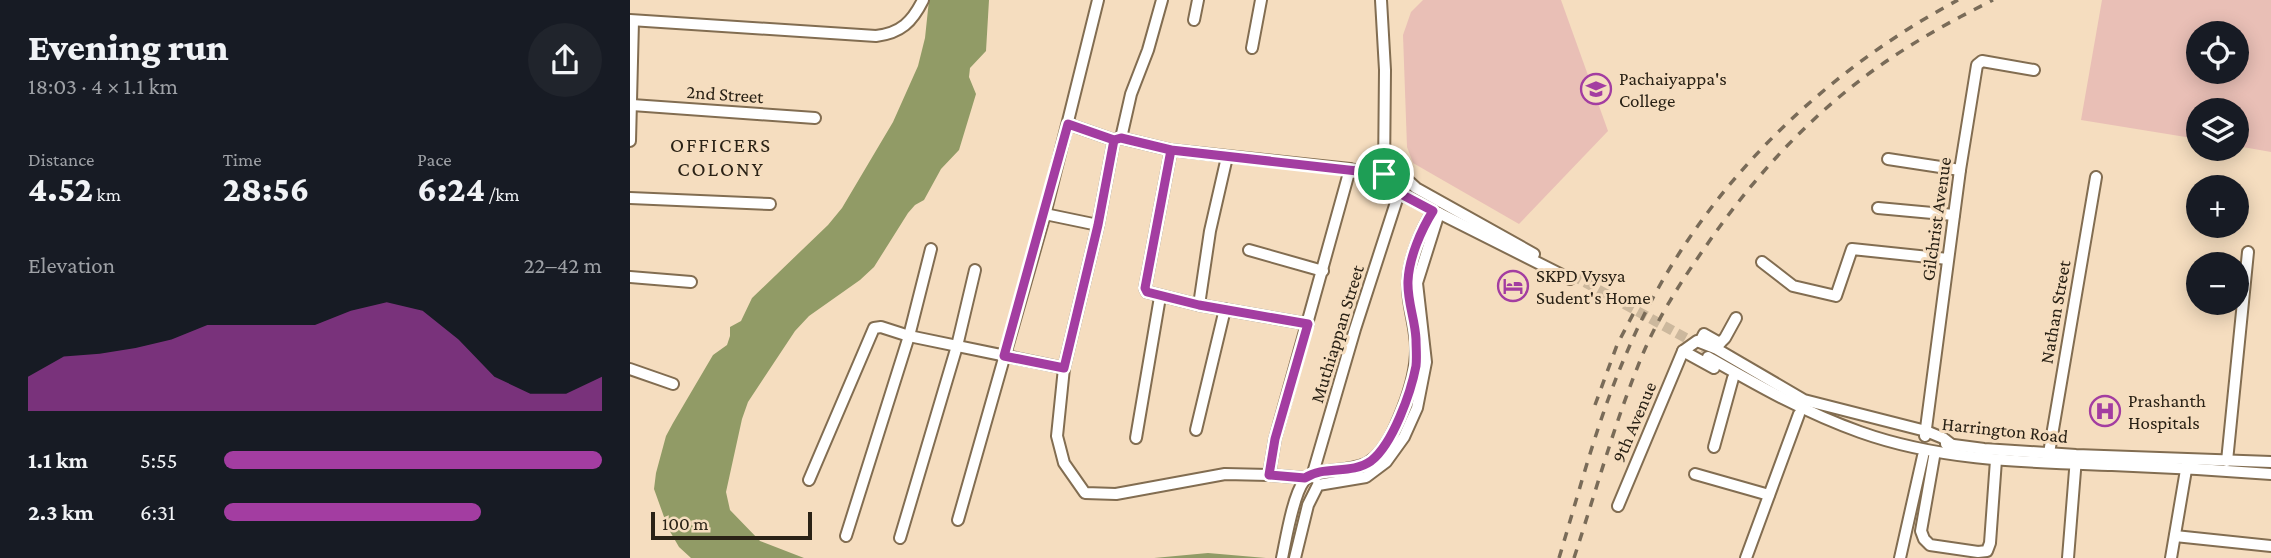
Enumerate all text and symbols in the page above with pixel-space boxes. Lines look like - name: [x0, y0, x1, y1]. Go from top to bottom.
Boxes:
- map controls: [2186, 21, 2249, 315]
- button: locate: [2186, 21, 2249, 84]
- button: share: [528, 23, 602, 97]
- text: Evening run: [28, 26, 229, 68]
- place label: Pachaiyappa's College: [1619, 68, 1727, 111]
- school or university icon: Pachaiyappa's College: [1579, 72, 1613, 106]
- text: 18:03 · 4 × 1.1 km: [28, 73, 178, 99]
- street label: 2nd Street: [686, 81, 765, 107]
- button: layers: [2186, 98, 2249, 161]
- district label: OFFICERS COLONY: [670, 133, 772, 181]
- pin: [1354, 144, 1414, 204]
- text: Distance: [28, 149, 94, 170]
- text: Time: [223, 149, 262, 170]
- text: Pace: [417, 149, 452, 170]
- icon: arrive: [1365, 155, 1403, 193]
- street label: Gilchrist Avenue: [1917, 156, 1955, 282]
- text: 4.52: [28, 170, 93, 209]
- text: 28:56: [223, 170, 309, 209]
- text: 6:24: [417, 170, 485, 209]
- button: +: [2186, 175, 2249, 238]
- text: km: [93, 184, 121, 205]
- text: /km: [485, 184, 520, 205]
- text: Elevation: [28, 252, 115, 278]
- text: 22–42 m: [524, 252, 602, 278]
- button: −: [2186, 252, 2249, 315]
- street label: Nathan Street: [2036, 258, 2075, 365]
- street label: Muthiappan Street: [1306, 262, 1368, 406]
- place label: SKPD Vysya Sudent's Home: [1536, 265, 1651, 308]
- hotel icon: SKPD Vysya Sudent's Home: [1496, 269, 1530, 303]
- street label: 9th Avenue: [1608, 378, 1660, 466]
- place label: Prashanth Hospitals: [2128, 390, 2206, 433]
- hospital icon: Prashanth Hospitals: [2088, 394, 2122, 428]
- street label: Harrington Road: [1941, 413, 2069, 447]
- text: 1.1 km: [28, 447, 88, 473]
- text: 5:55: [140, 447, 178, 473]
- text: 2.3 km: [28, 499, 94, 525]
- text: 6:31: [140, 499, 176, 525]
- scale bar: [651, 509, 812, 541]
- text: 100 m: [662, 513, 709, 534]

